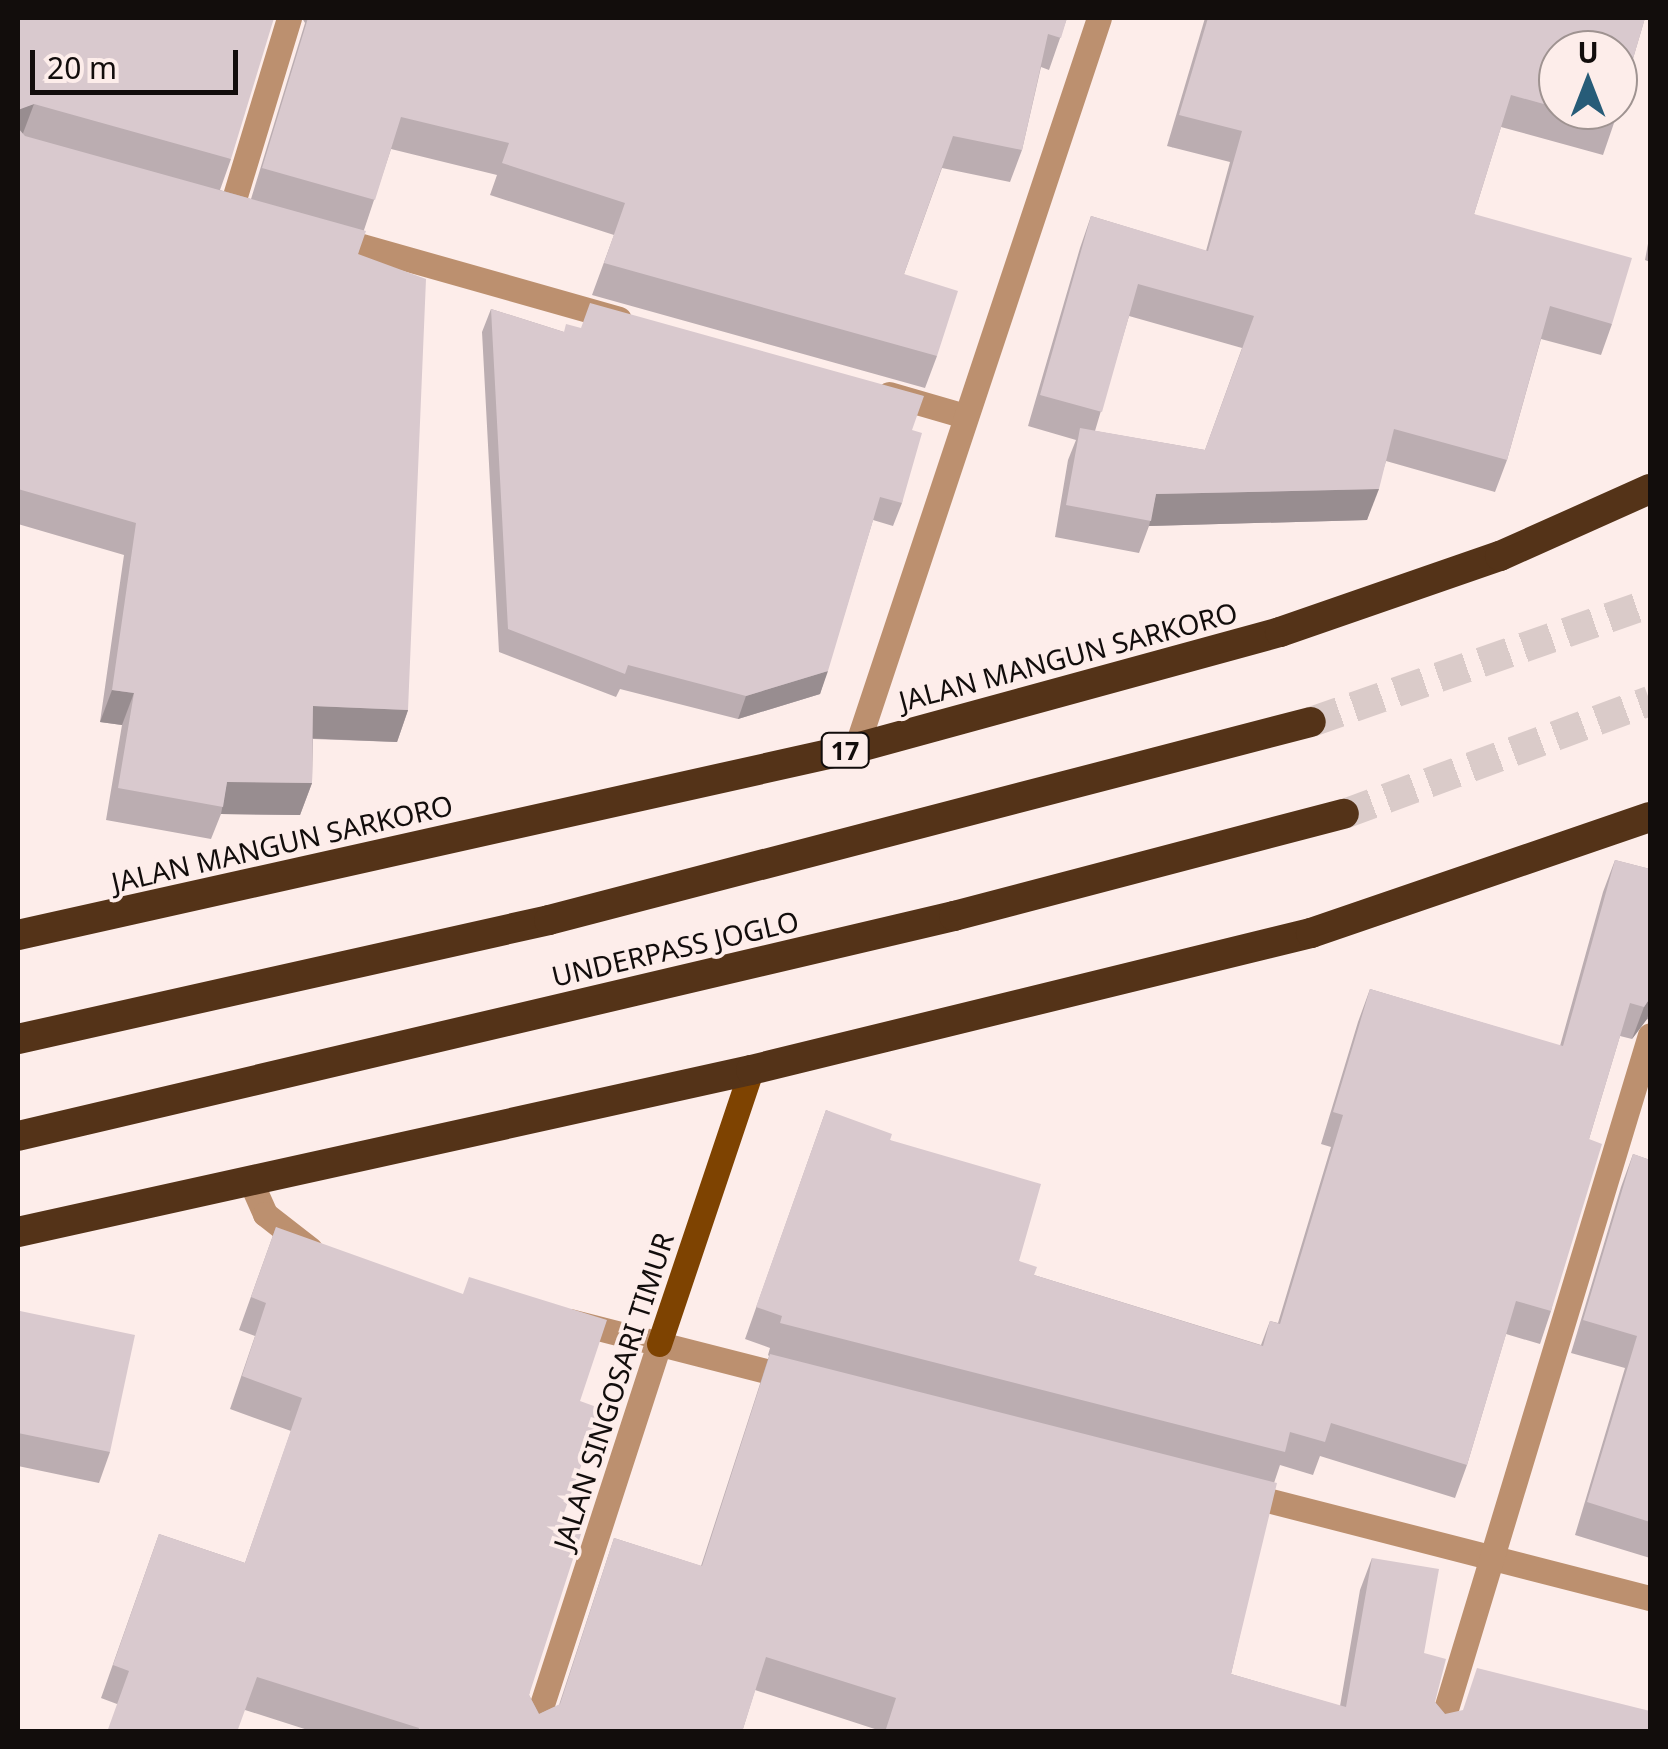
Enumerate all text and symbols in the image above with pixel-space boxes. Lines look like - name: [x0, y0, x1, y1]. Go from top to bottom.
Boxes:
- scale bar: [35, 30, 242, 92]
- north arrow: [1538, 30, 1638, 130]
- text: U: [1577, 33, 1599, 71]
- text: 20 m: [47, 47, 117, 88]
- street label: JALAN MANGUN SARKORO: [895, 595, 1241, 717]
- road number: 17: [820, 730, 870, 770]
- street label: JALAN MANGUN SARKORO: [108, 787, 456, 899]
- street label: UNDERPASS JOGLO: [548, 903, 802, 993]
- street label: JALAN SINGOSARI TIMUR: [546, 1228, 680, 1554]

